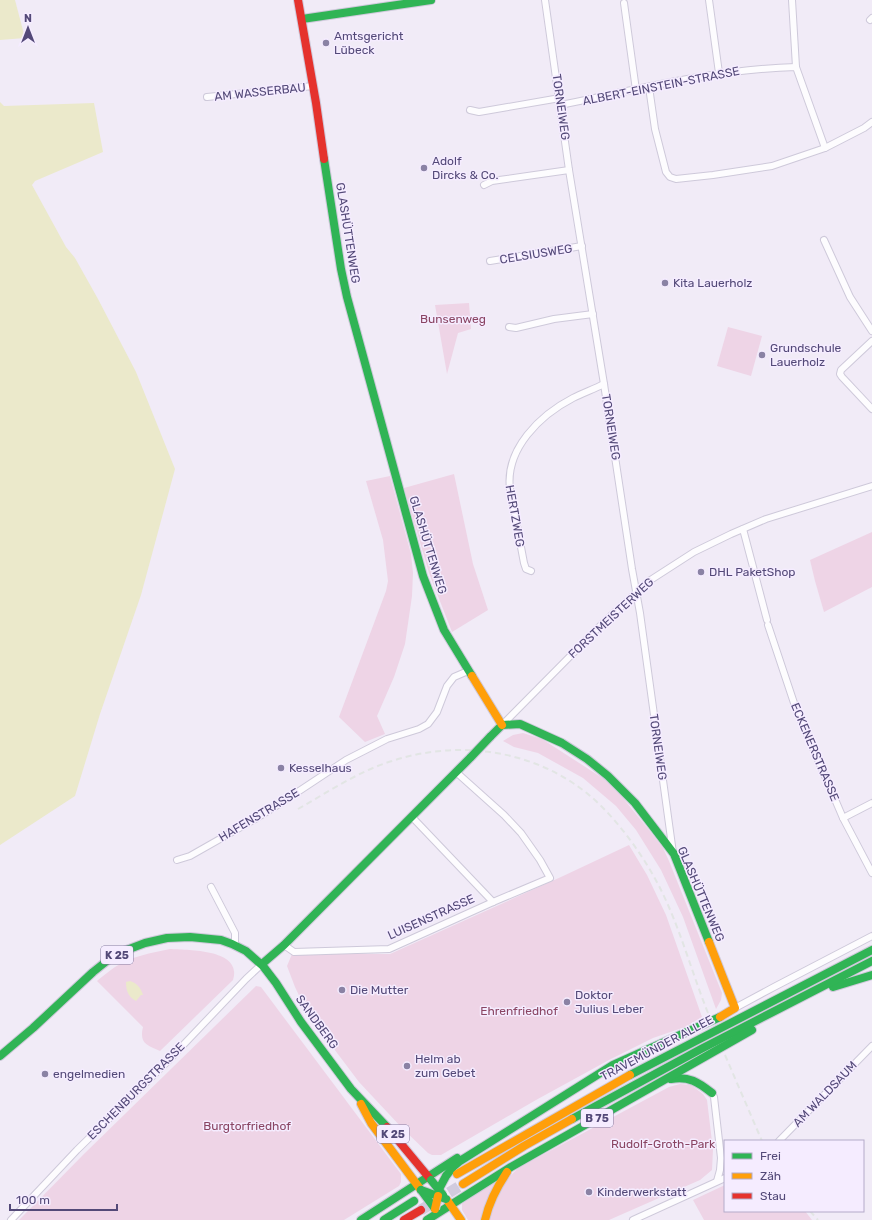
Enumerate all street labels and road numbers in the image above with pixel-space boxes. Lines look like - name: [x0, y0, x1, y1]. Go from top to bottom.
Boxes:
- street label: ALBERT-EINSTEIN-STRASSE: [581, 64, 741, 108]
- street label: TORNEIWEG: [549, 73, 573, 141]
- street label: AM WASSERBAU: [214, 80, 306, 104]
- street label: GLASHÜTTENWEG: [333, 182, 363, 284]
- street label: CELSIUSWEG: [499, 241, 573, 267]
- street label: TORNEIWEG: [599, 393, 623, 461]
- street label: HERTZWEG: [503, 484, 527, 548]
- street label: GLASHÜTTENWEG: [406, 494, 450, 596]
- street label: FORSTMEISTERWEG: [565, 575, 657, 661]
- street label: ECKENERSTRASSE: [788, 701, 842, 803]
- street label: TORNEIWEG: [646, 713, 670, 781]
- street label: HAFENSTRASSE: [216, 785, 302, 845]
- street label: GLASHÜTTENWEG: [675, 844, 727, 944]
- street label: LUISENSTRASSE: [385, 892, 477, 942]
- road number: K 25: [101, 946, 133, 964]
- street label: SANDBERG: [293, 992, 341, 1052]
- street label: TRAVEMÜNDER ALLEE: [598, 1012, 716, 1084]
- street label: ESCHENBURGSTRASSE: [85, 1040, 187, 1142]
- street label: AM WALDSAUM: [790, 1058, 860, 1130]
- road number: B 75: [581, 1109, 613, 1127]
- road number: K 25: [377, 1125, 409, 1143]

